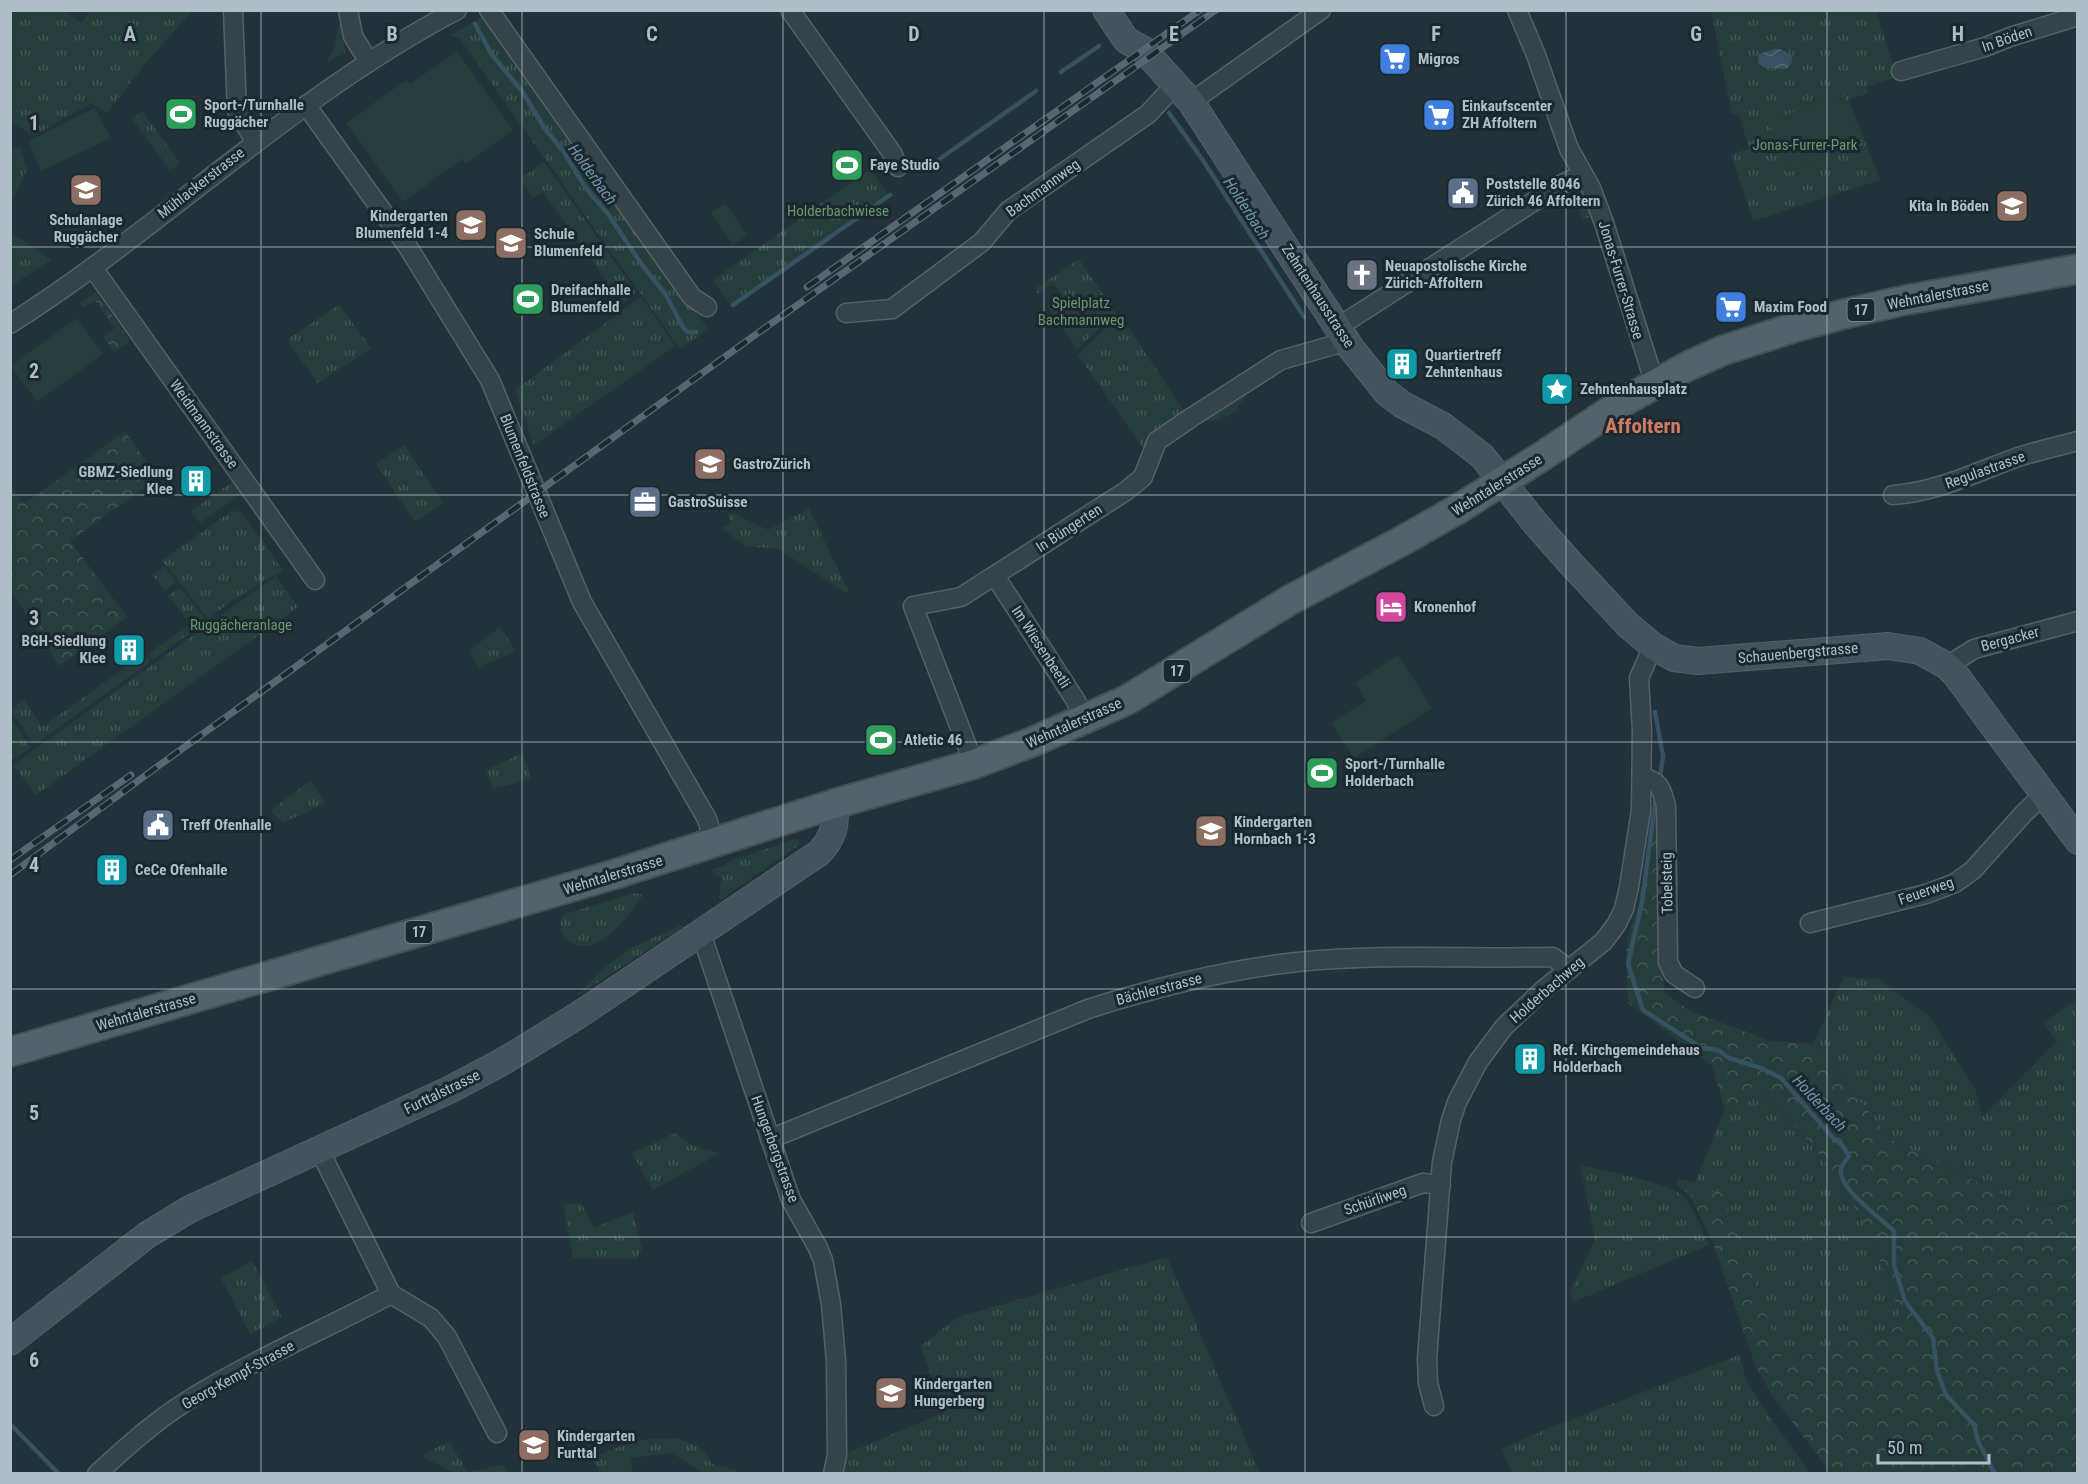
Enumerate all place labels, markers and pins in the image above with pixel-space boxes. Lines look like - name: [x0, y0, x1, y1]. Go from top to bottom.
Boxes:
- supermarket icon: Migros: [1377, 41, 1413, 77]
- place label: Migros: [1418, 50, 1460, 68]
- sports icon: Sport-/Turnhalle Ruggächer: [163, 96, 199, 132]
- place label: Sport-/Turnhalle Ruggächer: [204, 96, 304, 131]
- supermarket icon: Einkaufscenter ZH Affoltern: [1421, 97, 1457, 133]
- place label: Einkaufscenter ZH Affoltern: [1462, 97, 1552, 132]
- sports icon: Faye Studio: [829, 147, 865, 183]
- place label: Faye Studio: [870, 156, 940, 174]
- school or university icon: Schulanlage Ruggächer: [68, 172, 104, 208]
- public building icon: Poststelle 8046 Zürich 46 Affoltern: [1445, 175, 1481, 211]
- place label: Poststelle 8046 Zürich 46 Affoltern: [1486, 175, 1600, 210]
- school or university icon: Kita In Böden: [1994, 188, 2030, 224]
- place label: Kita In Böden: [1909, 197, 1989, 215]
- place label: Kindergarten Blumenfeld 1-4: [356, 207, 448, 242]
- school or university icon: Kindergarten Blumenfeld 1-4: [453, 207, 489, 243]
- place label: Schulanlage Ruggächer: [49, 211, 123, 246]
- school or university icon: Schule Blumenfeld: [493, 225, 529, 261]
- place label: Schule Blumenfeld: [534, 225, 602, 260]
- church icon: Neuapostolische Kirche Zürich-Affoltern: [1344, 257, 1380, 293]
- place label: Neuapostolische Kirche Zürich-Affoltern: [1385, 257, 1527, 292]
- sports icon: Dreifachhalle Blumenfeld: [510, 281, 546, 317]
- place label: Dreifachhalle Blumenfeld: [551, 281, 631, 316]
- supermarket icon: Maxim Food: [1713, 289, 1749, 325]
- place label: Maxim Food: [1754, 298, 1827, 316]
- building icon: Quartiertreff Zehntenhaus: [1384, 346, 1420, 382]
- place label: Quartiertreff Zehntenhaus: [1425, 346, 1503, 381]
- place icon: Zehntenhausplatz: [1539, 371, 1575, 407]
- place label: Zehntenhausplatz: [1580, 380, 1687, 398]
- school or university icon: GastroZürich: [692, 446, 728, 482]
- place label: GastroZürich: [733, 455, 811, 473]
- place label: GBMZ-Siedlung Klee: [78, 463, 173, 498]
- building icon: GBMZ-Siedlung Klee: [178, 463, 214, 499]
- office icon: GastroSuisse: [627, 484, 663, 520]
- place label: GastroSuisse: [668, 493, 747, 511]
- hotel icon: Kronenhof: [1373, 589, 1409, 625]
- place label: Kronenhof: [1414, 598, 1476, 616]
- place label: BGH-Siedlung Klee: [22, 632, 106, 667]
- building icon: BGH-Siedlung Klee: [111, 632, 147, 668]
- sports icon: Atletic 46: [863, 722, 899, 758]
- place label: Atletic 46: [904, 731, 963, 749]
- sports icon: Sport-/Turnhalle Holderbach: [1304, 755, 1340, 791]
- place label: Sport-/Turnhalle Holderbach: [1345, 755, 1445, 790]
- public building icon: Treff Ofenhalle: [140, 807, 176, 843]
- school or university icon: Kindergarten Hornbach 1-3: [1193, 813, 1229, 849]
- place label: Kindergarten Hornbach 1-3: [1234, 813, 1316, 848]
- place label: Treff Ofenhalle: [181, 816, 272, 834]
- building icon: CeCe Ofenhalle: [94, 852, 130, 888]
- place label: CeCe Ofenhalle: [135, 861, 227, 879]
- building icon: Ref. Kirchgemeindehaus Holderbach: [1512, 1041, 1548, 1077]
- place label: Ref. Kirchgemeindehaus Holderbach: [1553, 1041, 1700, 1076]
- school or university icon: Kindergarten Hungerberg: [873, 1375, 909, 1411]
- place label: Kindergarten Hungerberg: [914, 1375, 992, 1410]
- school or university icon: Kindergarten Furttal: [516, 1427, 552, 1463]
- place label: Kindergarten Furttal: [557, 1427, 635, 1462]

